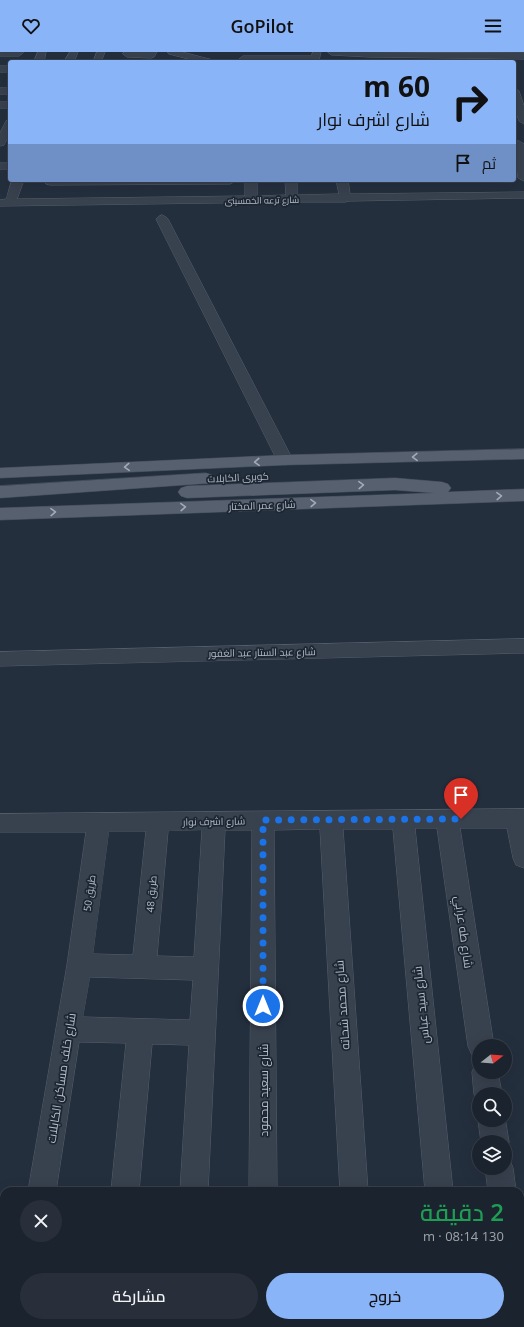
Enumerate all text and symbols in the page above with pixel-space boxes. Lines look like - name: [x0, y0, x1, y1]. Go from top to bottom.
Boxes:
- text: GoPilot: [230, 14, 294, 38]
- icon: heart: [20, 15, 42, 37]
- icon: menu: [482, 15, 504, 37]
- text: 60 m: [363, 67, 430, 105]
- icon: right: [444, 76, 496, 128]
- text: شارع اشرف نوار: [318, 107, 430, 131]
- icon: arrive: [452, 152, 474, 174]
- text: ثم: [482, 153, 496, 173]
- street label: شارع ترعه الخمسينى: [225, 193, 299, 207]
- one-way arrow: [412, 453, 418, 461]
- one-way arrow: [254, 457, 260, 466]
- one-way arrow: [124, 463, 130, 472]
- street label: كوبرى الكابلات: [207, 468, 269, 486]
- one-way arrow: [358, 481, 364, 489]
- one-way arrow: [496, 492, 502, 500]
- street label: شارع عمر المختار: [227, 497, 296, 513]
- one-way arrow: [310, 499, 316, 507]
- one-way arrow: [180, 503, 186, 512]
- one-way arrow: [50, 508, 56, 516]
- street label: شارع عبد الستار عبد الغفور: [207, 644, 316, 660]
- pin: [444, 778, 478, 819]
- icon: arrive: [450, 784, 472, 806]
- street label: شارع اشرف نوار: [182, 813, 245, 829]
- street label: طريق 50: [80, 874, 98, 912]
- street label: طريق 48: [142, 875, 160, 913]
- street label: شارع طه عرابي: [449, 895, 478, 970]
- street label: شارع محمد شحاته: [330, 960, 354, 1050]
- street label: شارع سيد عباس: [408, 965, 434, 1045]
- position arrow: [242, 985, 284, 1027]
- street label: شارع خلف مساكن الكابلات: [42, 1012, 80, 1144]
- north arrow: [472, 1039, 512, 1079]
- map controls: [472, 1039, 512, 1175]
- street label: شارع سعيد محمود: [255, 1044, 272, 1136]
- button: search: [472, 1087, 512, 1127]
- button: layers: [472, 1135, 512, 1175]
- text: 2 دقيقة: [420, 1195, 504, 1228]
- button: close: [20, 1200, 62, 1242]
- text: 130 m · 08:14: [423, 1227, 504, 1245]
- button: مشاركة: [20, 1273, 258, 1319]
- button: خروج: [266, 1273, 504, 1319]

